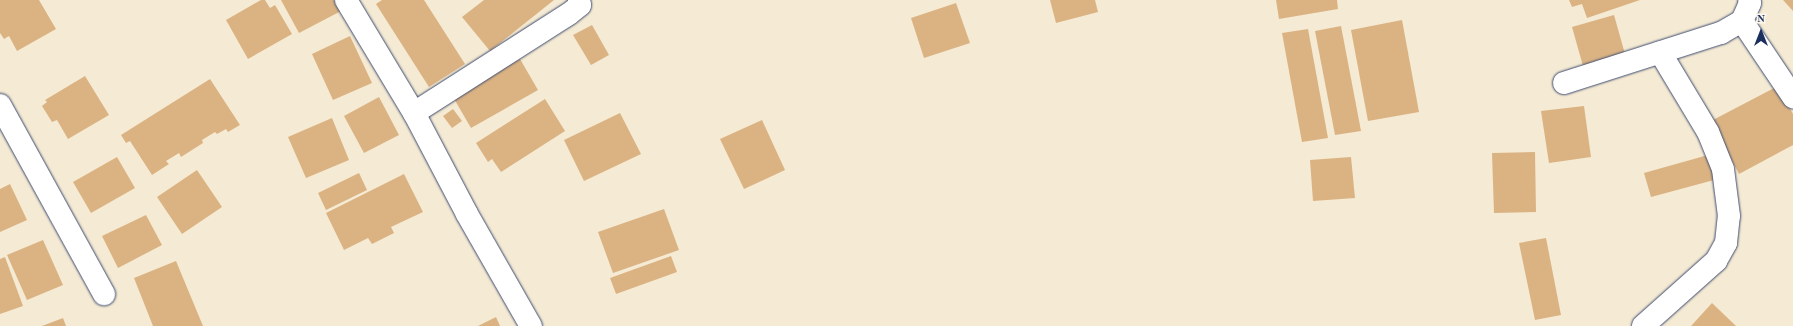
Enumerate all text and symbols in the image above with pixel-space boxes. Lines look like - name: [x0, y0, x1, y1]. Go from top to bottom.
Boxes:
- north arrow: [1741, 12, 1781, 52]
- text: N: [1757, 14, 1765, 25]

